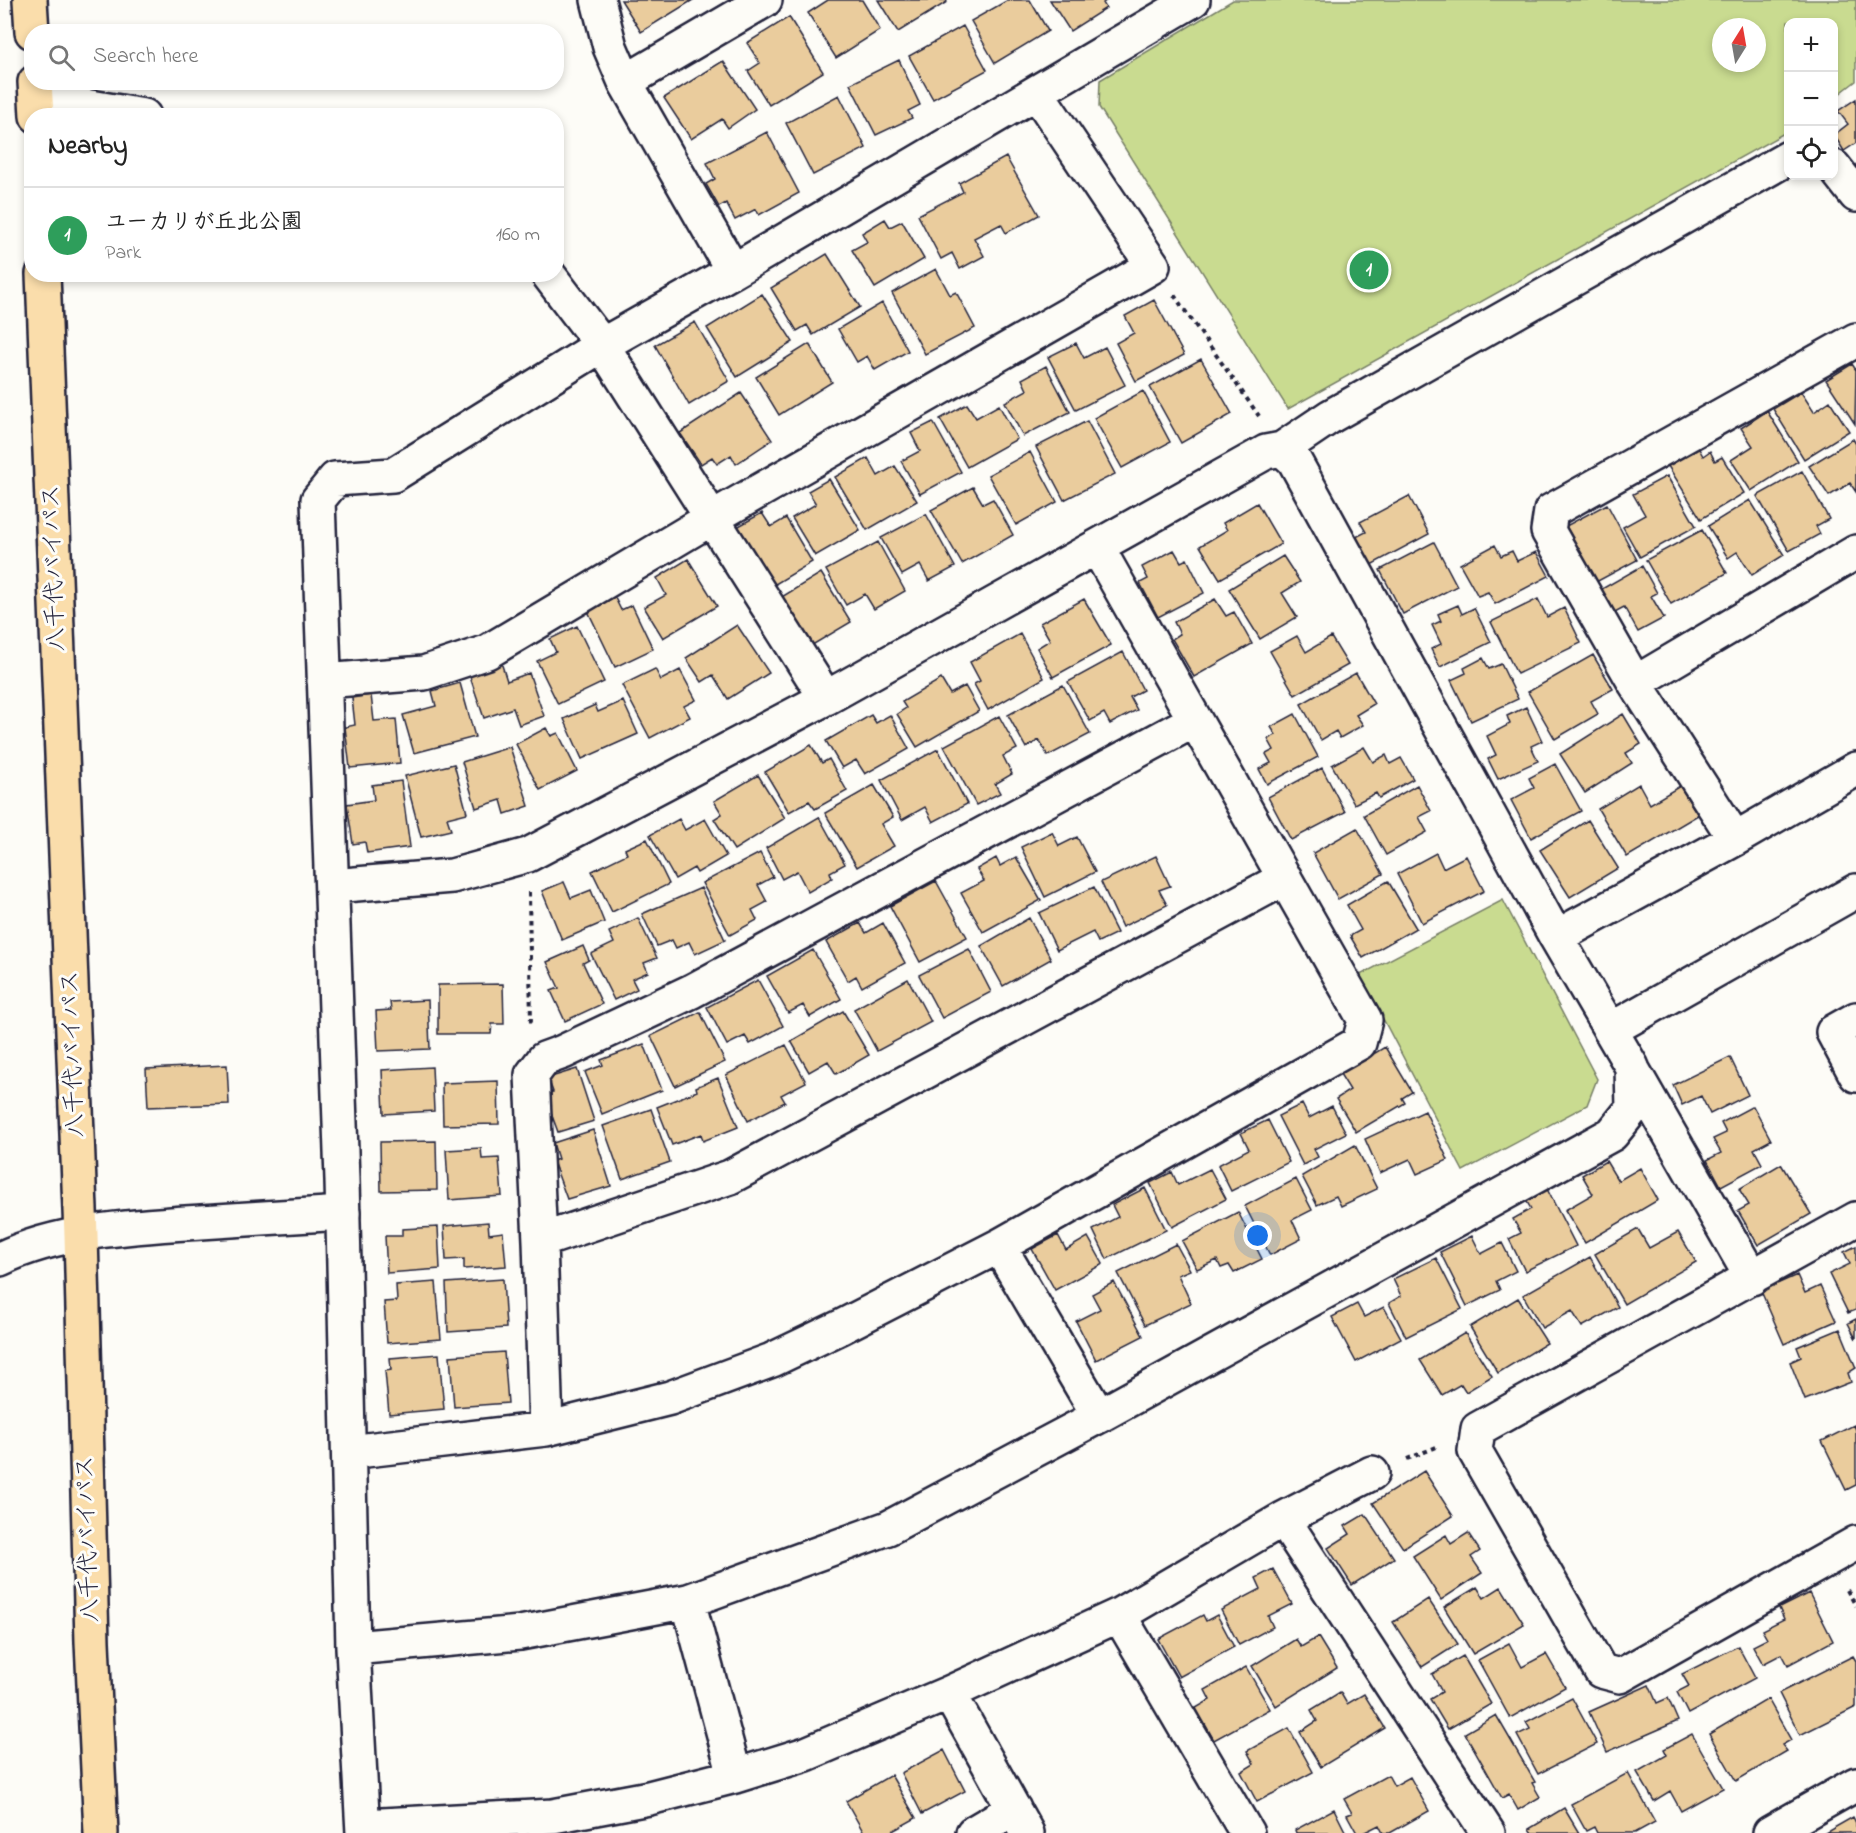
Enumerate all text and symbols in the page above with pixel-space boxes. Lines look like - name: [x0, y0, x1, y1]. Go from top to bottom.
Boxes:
- north arrow: [1712, 18, 1766, 72]
- map controls: [1784, 18, 1838, 180]
- button: +: [1784, 18, 1838, 72]
- search box: [24, 24, 564, 90]
- icon: search: [45, 41, 78, 74]
- text: Search here: [93, 41, 198, 73]
- button: −: [1784, 72, 1838, 126]
- button: locate: [1784, 126, 1838, 180]
- text: Nearby: [48, 128, 127, 166]
- text: ユーカリが丘北公園: [105, 207, 303, 239]
- text: 1: [64, 221, 71, 250]
- text: 160 m: [496, 221, 540, 250]
- text: Park: [105, 239, 141, 268]
- pin: 1: [1350, 248, 1388, 292]
- street label: 八千代バイパス: [35, 484, 75, 652]
- street label: 八千代バイパス: [54, 970, 94, 1138]
- your location: [1243, 1221, 1272, 1250]
- street label: 八千代バイパス: [69, 1455, 109, 1623]

